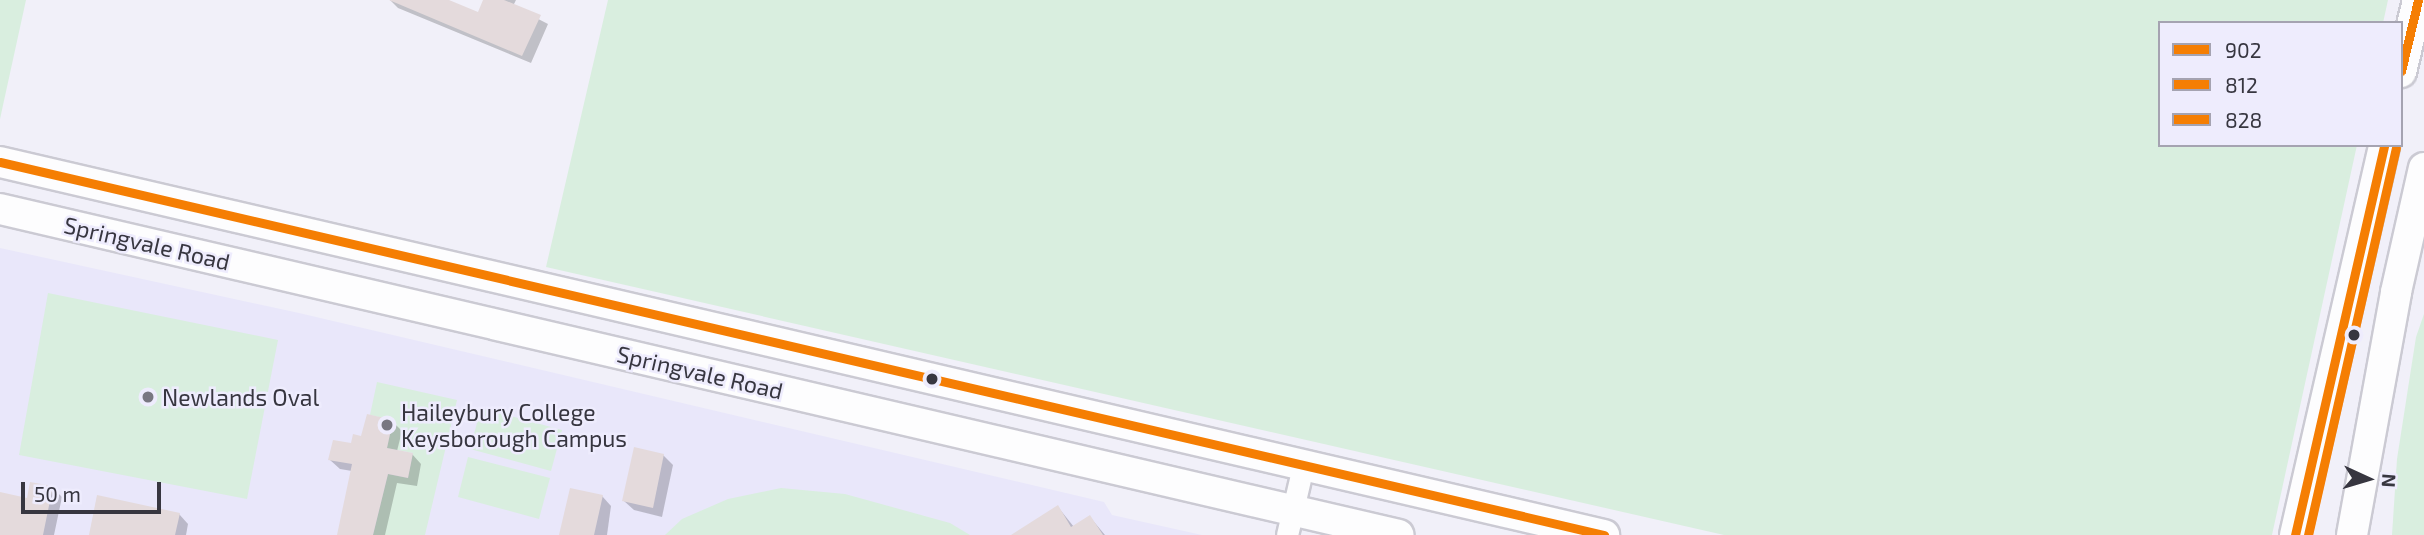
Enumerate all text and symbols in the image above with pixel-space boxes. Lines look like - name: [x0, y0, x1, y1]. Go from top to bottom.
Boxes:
- legend: [2158, 21, 2403, 147]
- text: 902: [2225, 37, 2261, 62]
- text: 812: [2225, 72, 2258, 97]
- text: 828: [2225, 107, 2262, 132]
- street label: Springvale Road: [61, 211, 233, 275]
- unlabelled marker: [2347, 328, 2361, 342]
- street label: Springvale Road: [614, 340, 786, 404]
- unlabelled marker: [925, 372, 939, 386]
- place label: Newlands Oval: [162, 383, 319, 411]
- marker: Newlands Oval: [140, 389, 156, 405]
- place label: Haileybury College Keysborough Campus: [401, 398, 627, 452]
- marker: Haileybury College Keysborough Campus: [379, 417, 395, 433]
- north arrow: [2333, 444, 2403, 514]
- scale bar: [24, 468, 164, 512]
- text: N: [2377, 473, 2401, 488]
- text: 50 m: [34, 481, 81, 506]

